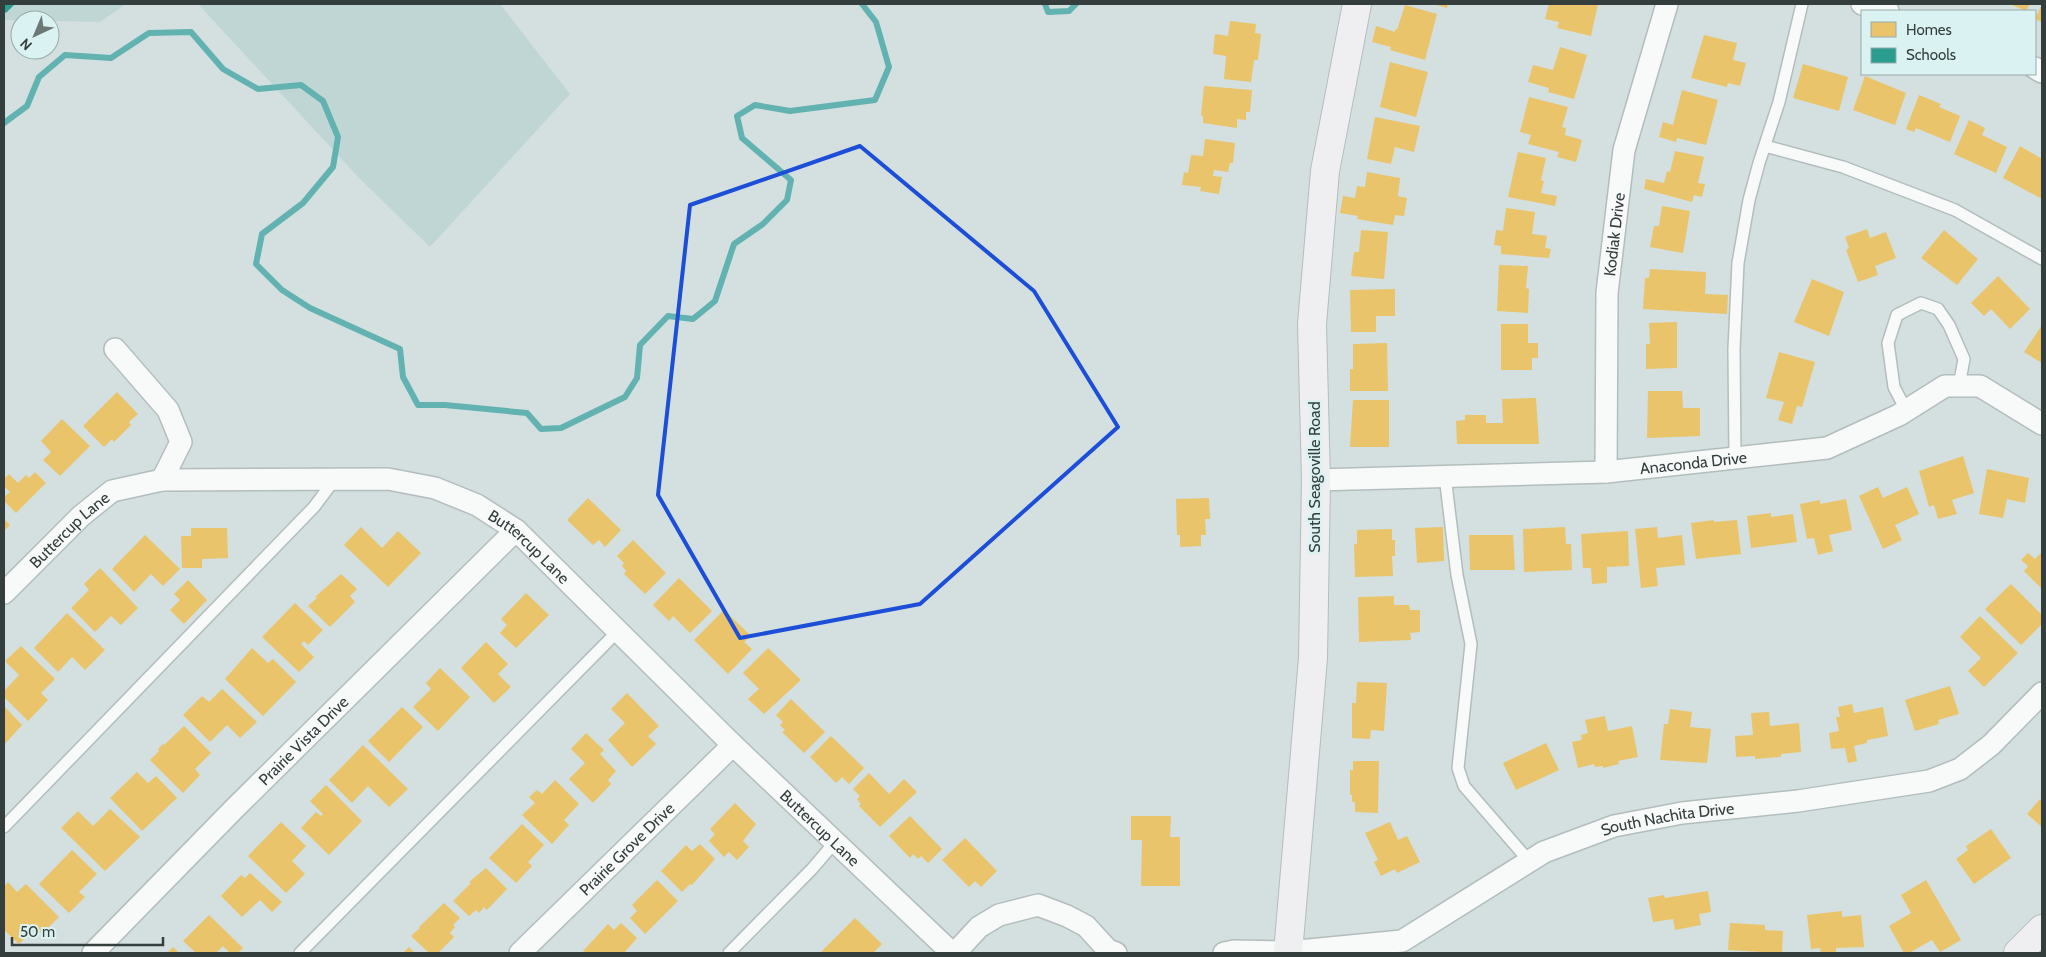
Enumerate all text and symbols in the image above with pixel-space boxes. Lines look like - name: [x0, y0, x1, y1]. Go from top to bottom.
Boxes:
- north arrow: [10, 10, 60, 60]
- legend: [1861, 10, 2036, 75]
- text: Homes: [1906, 21, 1952, 39]
- text: N: [16, 34, 36, 54]
- text: Schools: [1906, 46, 1956, 64]
- street label: Kodiak Drive: [1600, 192, 1629, 277]
- street label: South Seagoville Road: [1305, 401, 1324, 553]
- street label: Anaconda Drive: [1639, 448, 1748, 478]
- street label: Buttercup Lane: [26, 488, 113, 572]
- street label: Buttercup Lane: [485, 506, 573, 588]
- street label: Prairie Vista Drive: [255, 692, 352, 789]
- street label: Buttercup Lane: [776, 786, 864, 870]
- street label: Prairie Grove Drive: [576, 799, 678, 900]
- street label: South Nachita Drive: [1598, 799, 1735, 840]
- scale bar: [12, 914, 164, 946]
- text: 50 m: [20, 923, 55, 941]

